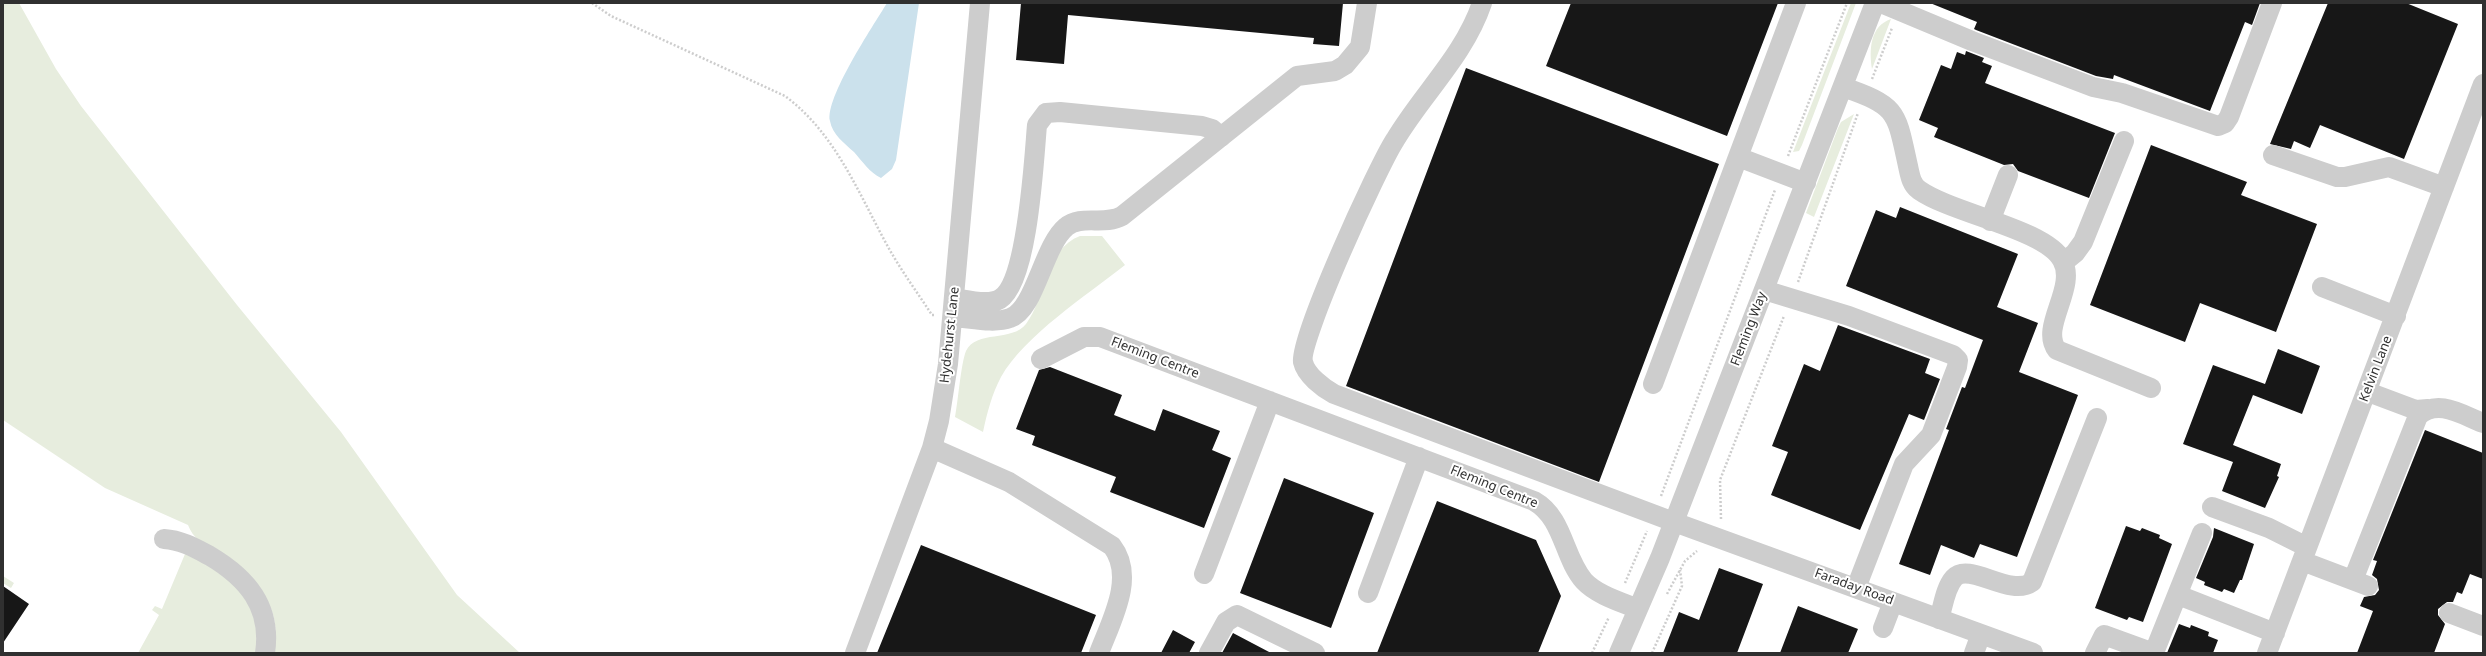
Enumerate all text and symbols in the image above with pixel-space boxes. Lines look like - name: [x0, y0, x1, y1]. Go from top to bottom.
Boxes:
- street label: Hydehurst Lane: [937, 286, 963, 384]
- street label: Fleming Way: [1728, 290, 1770, 368]
- street label: Fleming Centre: [1109, 334, 1201, 382]
- street label: Kelvin Lane: [2356, 334, 2396, 404]
- street label: Fleming Centre: [1448, 462, 1540, 512]
- street label: Faraday Road: [1812, 565, 1896, 609]

